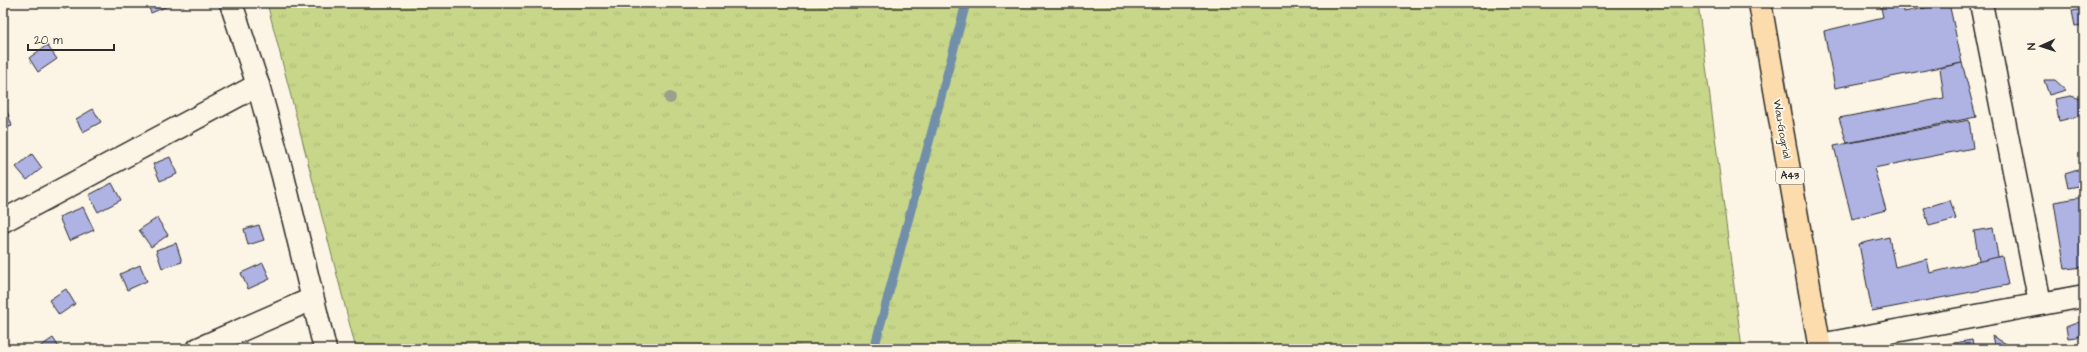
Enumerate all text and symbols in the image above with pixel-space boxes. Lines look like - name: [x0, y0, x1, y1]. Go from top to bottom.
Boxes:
- scale bar: [28, 26, 114, 52]
- north arrow: [2021, 26, 2061, 66]
- text: 20 m: [34, 32, 63, 49]
- text: N: [2024, 43, 2039, 50]
- street label: Wau-Gogrial: [1768, 98, 1795, 160]
- road number: A43: [1776, 168, 1804, 184]

